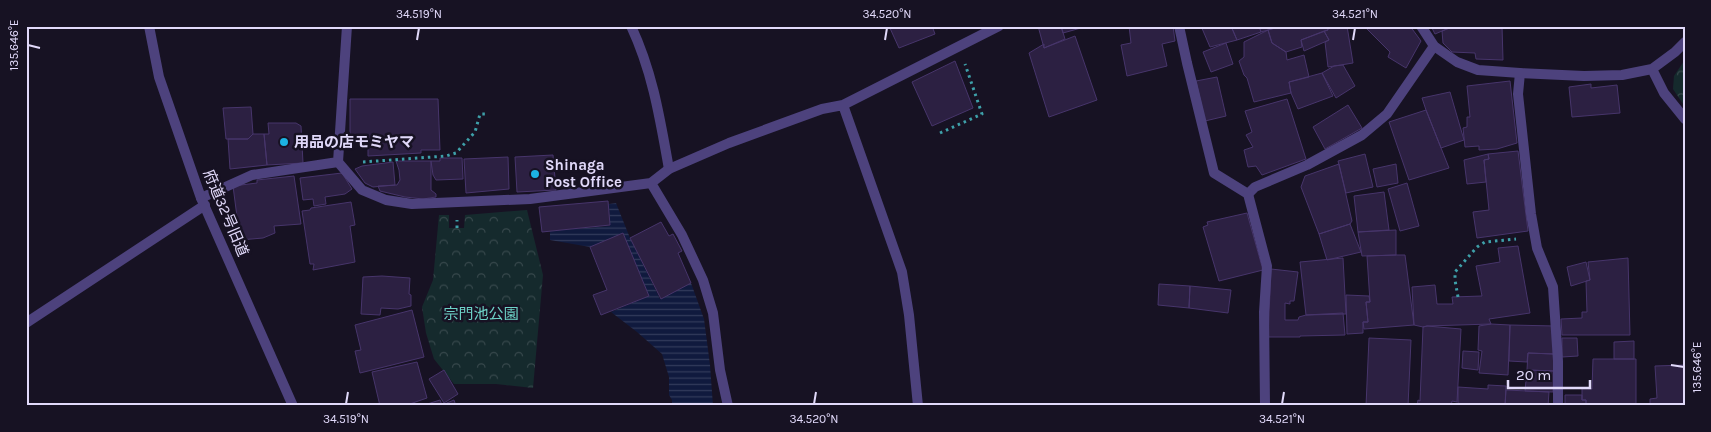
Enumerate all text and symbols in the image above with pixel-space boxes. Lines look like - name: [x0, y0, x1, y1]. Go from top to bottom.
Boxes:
- text: 34.519°N: [396, 7, 442, 21]
- text: 34.520°N: [862, 7, 912, 21]
- text: 34.521°N: [1332, 7, 1378, 21]
- text: 135.646°E: [7, 19, 21, 71]
- place label: 用品の店モミヤマ: [294, 133, 414, 151]
- marker: 用品の店モミヤマ: [278, 136, 290, 148]
- place label: Shinaga Post Office: [545, 156, 622, 191]
- street label: 府道32号旧道: [200, 167, 252, 259]
- marker: Shinaga Post Office: [529, 168, 541, 180]
- park label: 宗門池公園: [443, 305, 519, 323]
- text: 135.646°E: [1690, 341, 1704, 393]
- scale bar: [1508, 357, 1591, 389]
- text: 20 m: [1516, 366, 1551, 384]
- text: 34.519°N: [323, 412, 369, 426]
- text: 34.520°N: [789, 412, 839, 426]
- text: 34.521°N: [1259, 412, 1305, 426]

